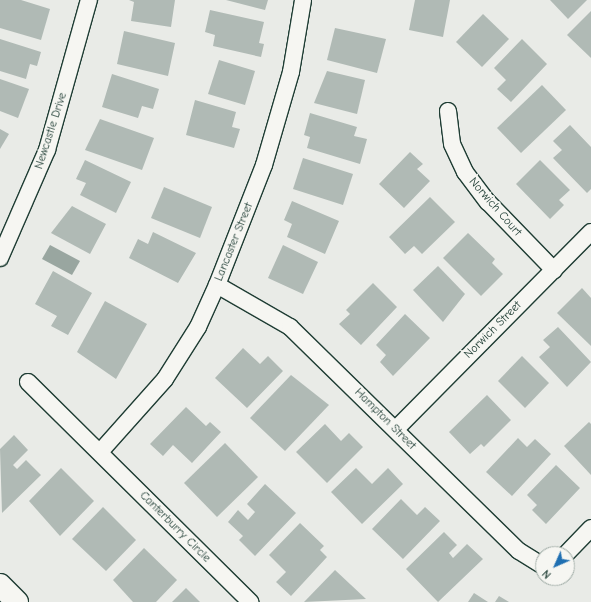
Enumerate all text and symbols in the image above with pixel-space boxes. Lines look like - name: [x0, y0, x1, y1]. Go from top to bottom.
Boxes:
- street label: Newcastle Drive: [32, 91, 70, 171]
- street label: Norwich Court: [466, 175, 524, 239]
- street label: Lancaster Street: [212, 201, 256, 283]
- street label: Norwich Street: [461, 298, 525, 362]
- street label: Hampton Street: [351, 385, 419, 453]
- street label: Canterburry Circle: [137, 489, 213, 565]
- north arrow: [535, 546, 575, 586]
- text: N: [540, 567, 554, 581]

